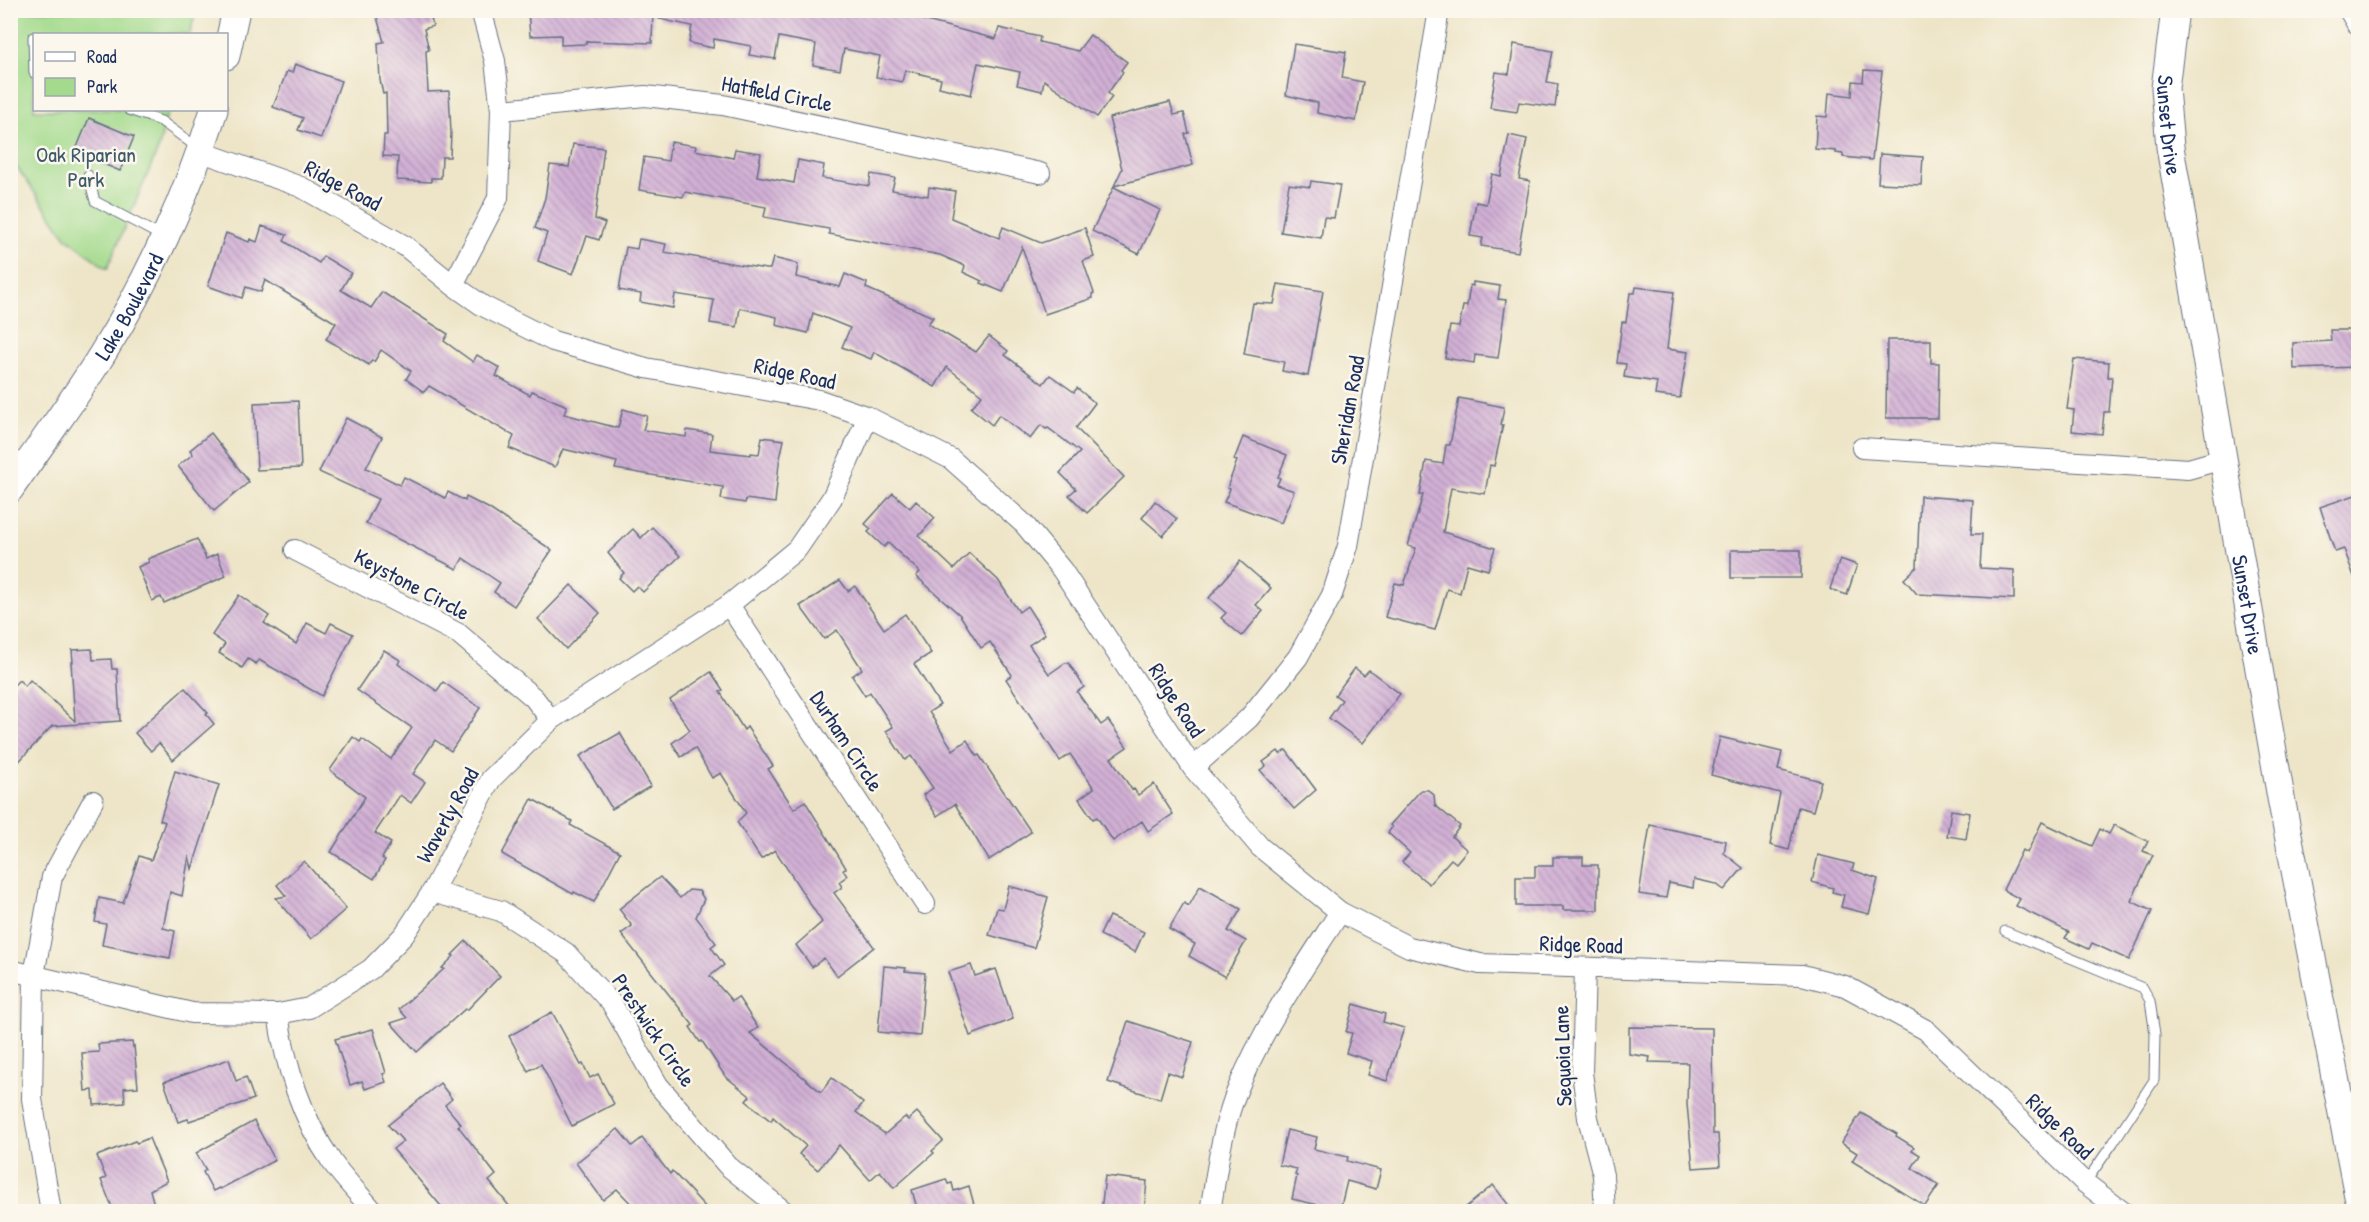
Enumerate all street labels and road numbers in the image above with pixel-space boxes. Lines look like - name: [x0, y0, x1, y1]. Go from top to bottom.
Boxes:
- street label: Hatfield Circle: [719, 68, 835, 118]
- street label: Sunset Drive: [2150, 73, 2190, 178]
- street label: Ridge Road: [299, 152, 387, 218]
- street label: Lake Boulevard: [87, 248, 170, 366]
- street label: Ridge Road: [751, 350, 839, 396]
- street label: Sheridan Road: [1323, 353, 1371, 467]
- street label: Keystone Circle: [349, 541, 475, 627]
- street label: Sunset Drive: [2225, 553, 2271, 657]
- street label: Ridge Road: [1142, 657, 1212, 743]
- street label: Durham Circle: [803, 685, 891, 797]
- street label: Waverly Road: [409, 762, 486, 868]
- street label: Ridge Road: [1539, 928, 1623, 960]
- street label: Prestwick Circle: [605, 968, 703, 1093]
- street label: Sequoia Lane: [1545, 1005, 1579, 1107]
- street label: Ridge Road: [2020, 1086, 2101, 1166]

